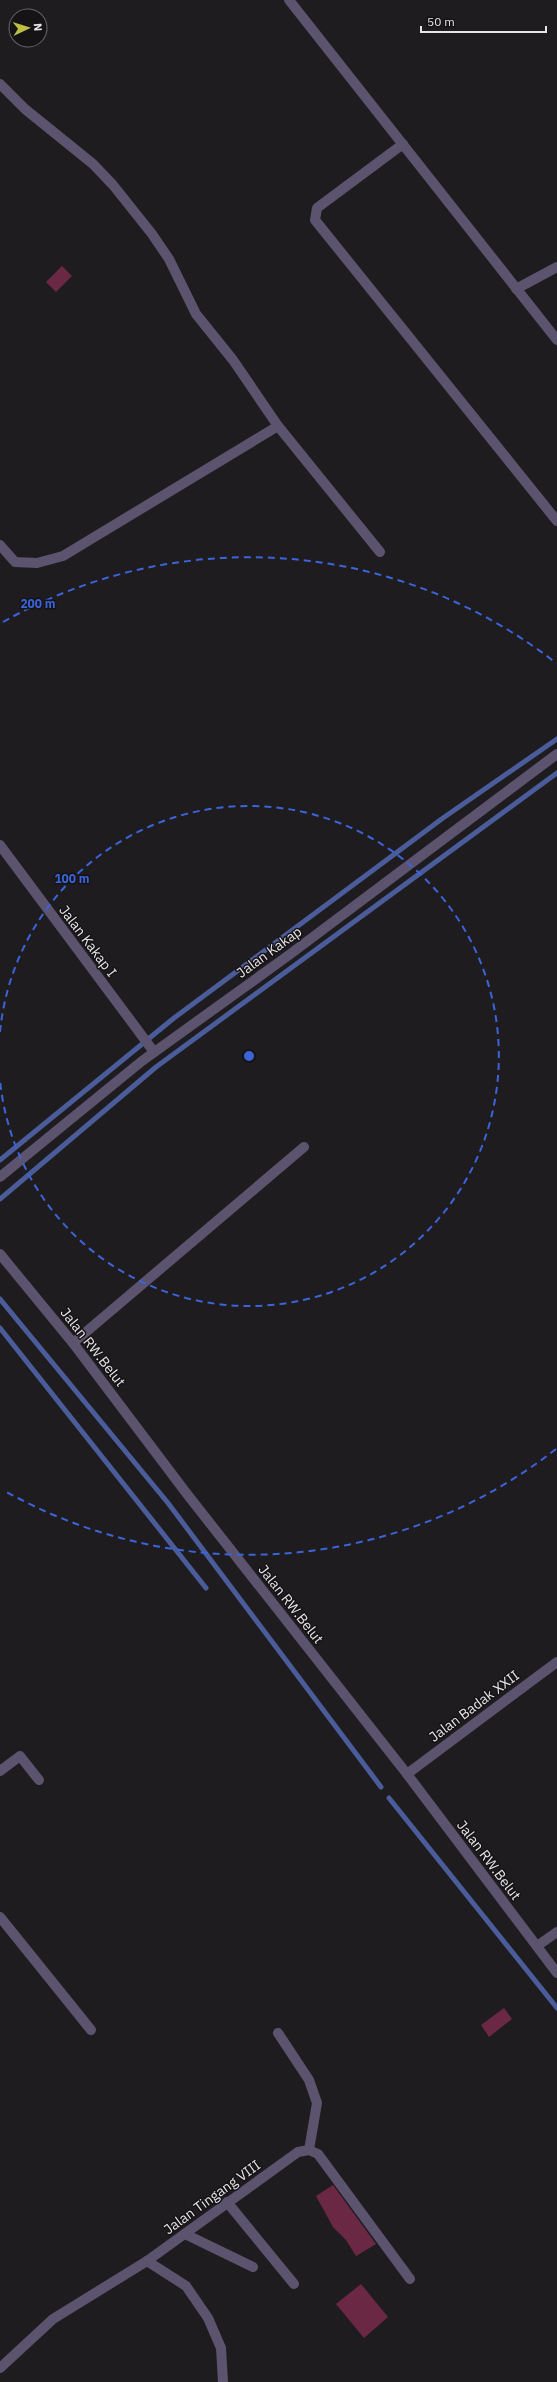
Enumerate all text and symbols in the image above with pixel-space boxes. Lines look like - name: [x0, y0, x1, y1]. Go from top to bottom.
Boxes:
- north arrow: [8, 8, 48, 48]
- scale bar: [421, 8, 546, 34]
- text: 50 m: [427, 14, 455, 29]
- text: N: [31, 23, 45, 32]
- text: 200 m: [20, 596, 56, 611]
- text: 100 m: [54, 871, 90, 886]
- street label: Jalan Kakap I: [55, 902, 121, 980]
- street label: Jalan Kakap: [233, 922, 305, 982]
- centre of rings: [242, 1049, 256, 1063]
- street label: Jalan RW.Belut: [57, 1304, 129, 1390]
- street label: Jalan RW.Belut: [255, 1561, 327, 1647]
- street label: Jalan Badak XXII: [425, 1666, 523, 1746]
- street label: Jalan RW.Belut: [453, 1816, 525, 1904]
- street label: Jalan Tingang VIII: [160, 2156, 264, 2238]

